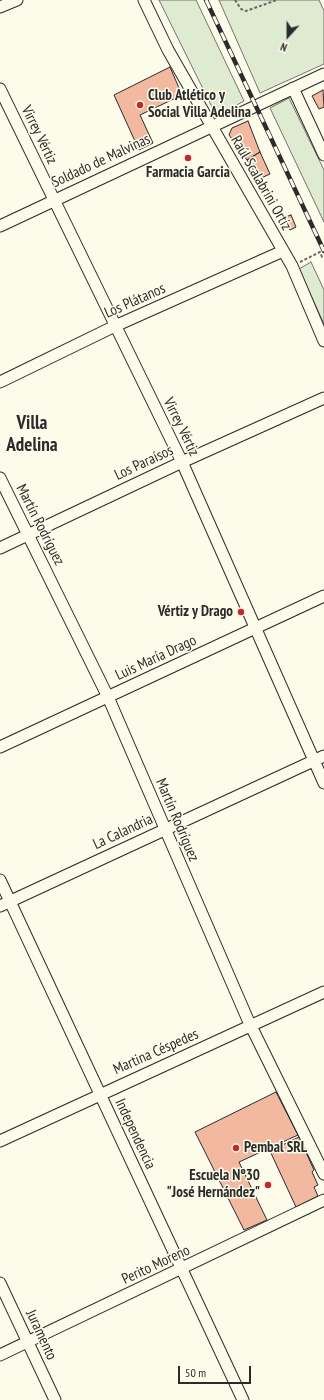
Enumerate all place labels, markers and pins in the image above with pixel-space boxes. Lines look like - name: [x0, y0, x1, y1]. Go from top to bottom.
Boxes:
- place label: Club Atlético y Social Villa Adelina: [148, 87, 251, 122]
- marker: Club Atlético y Social Villa Adelina: [135, 100, 145, 110]
- marker: Farmacia Garcia: [183, 153, 193, 163]
- place label: Farmacia Garcia: [146, 164, 230, 182]
- place label: Vértiz y Drago: [158, 603, 233, 621]
- marker: Vértiz y Drago: [236, 607, 246, 617]
- place label: Pembal SRL: [244, 1139, 307, 1157]
- marker: Pembal SRL: [231, 1143, 241, 1153]
- place label: Escuela Nº30 "José Hernández": [167, 1167, 260, 1202]
- marker: Escuela Nº30 "José Hernández": [263, 1180, 273, 1190]

